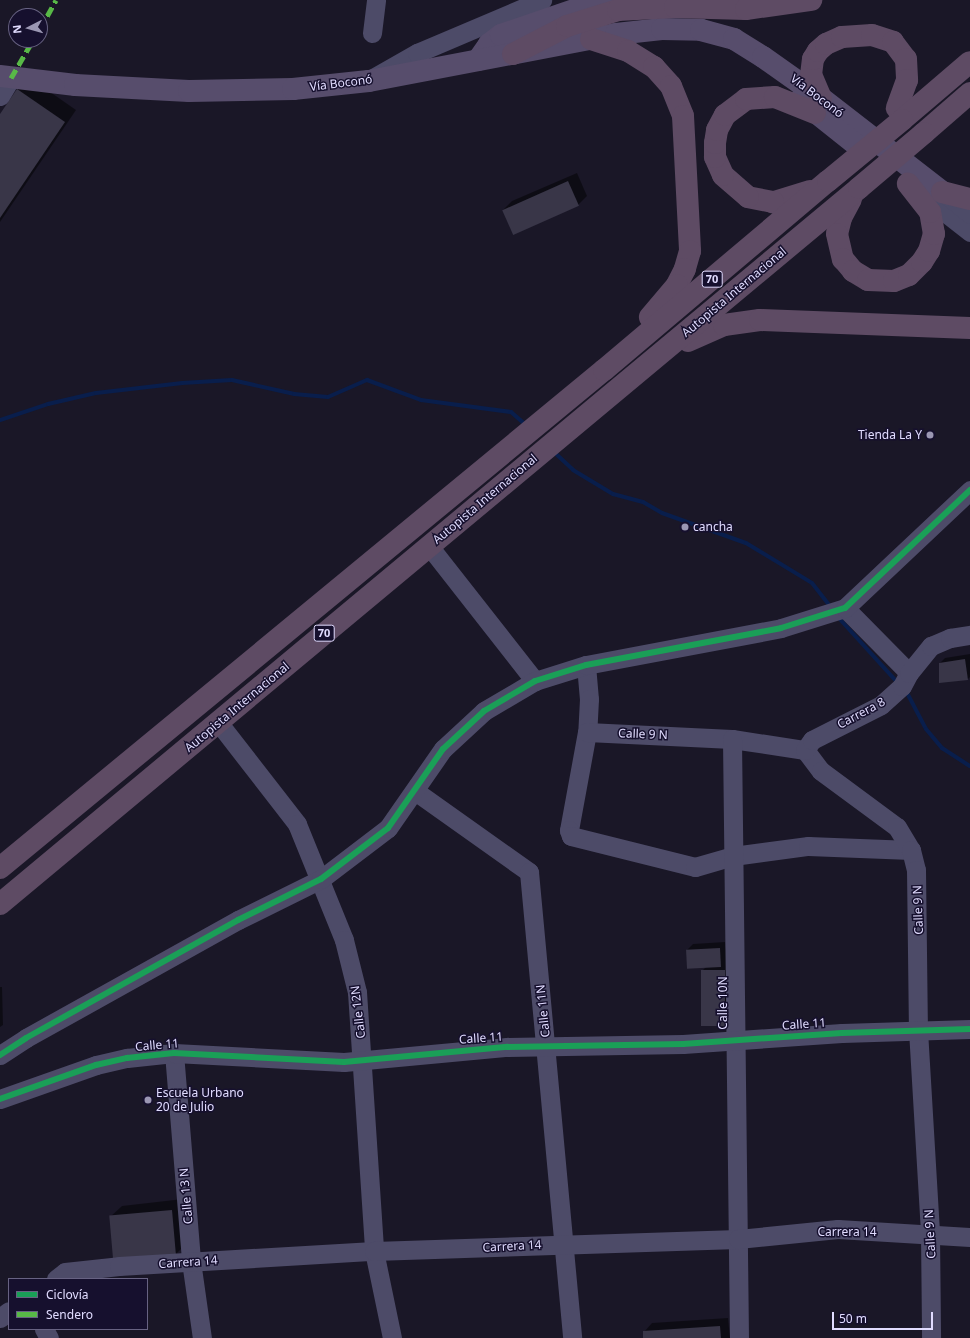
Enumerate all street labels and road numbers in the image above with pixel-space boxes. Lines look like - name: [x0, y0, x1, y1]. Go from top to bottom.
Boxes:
- street label: Vía Boconó: [788, 71, 846, 121]
- street label: Vía Boconó: [309, 72, 373, 94]
- street label: Autopista Internacional: [679, 244, 789, 340]
- road number: 70: [701, 270, 723, 288]
- street label: Autopista Internacional: [430, 451, 540, 547]
- road number: 70: [313, 624, 335, 642]
- street label: Autopista Internacional: [182, 659, 292, 755]
- street label: Carrera 8: [835, 694, 887, 732]
- street label: Calle 9 N: [618, 726, 668, 742]
- street label: Calle 9 N: [910, 885, 926, 935]
- street label: Calle 10N: [716, 976, 730, 1030]
- street label: Calle 11N: [533, 984, 553, 1038]
- street label: Calle 12N: [348, 985, 368, 1039]
- street label: Calle 11: [781, 1015, 827, 1033]
- street label: Calle 11: [458, 1029, 504, 1047]
- street label: Calle 11: [134, 1036, 180, 1054]
- street label: Calle 13 N: [176, 1167, 196, 1225]
- street label: Calle 9 N: [922, 1209, 938, 1259]
- street label: Carrera 14: [817, 1225, 877, 1239]
- street label: Carrera 14: [482, 1237, 542, 1255]
- street label: Carrera 14: [158, 1253, 218, 1271]

